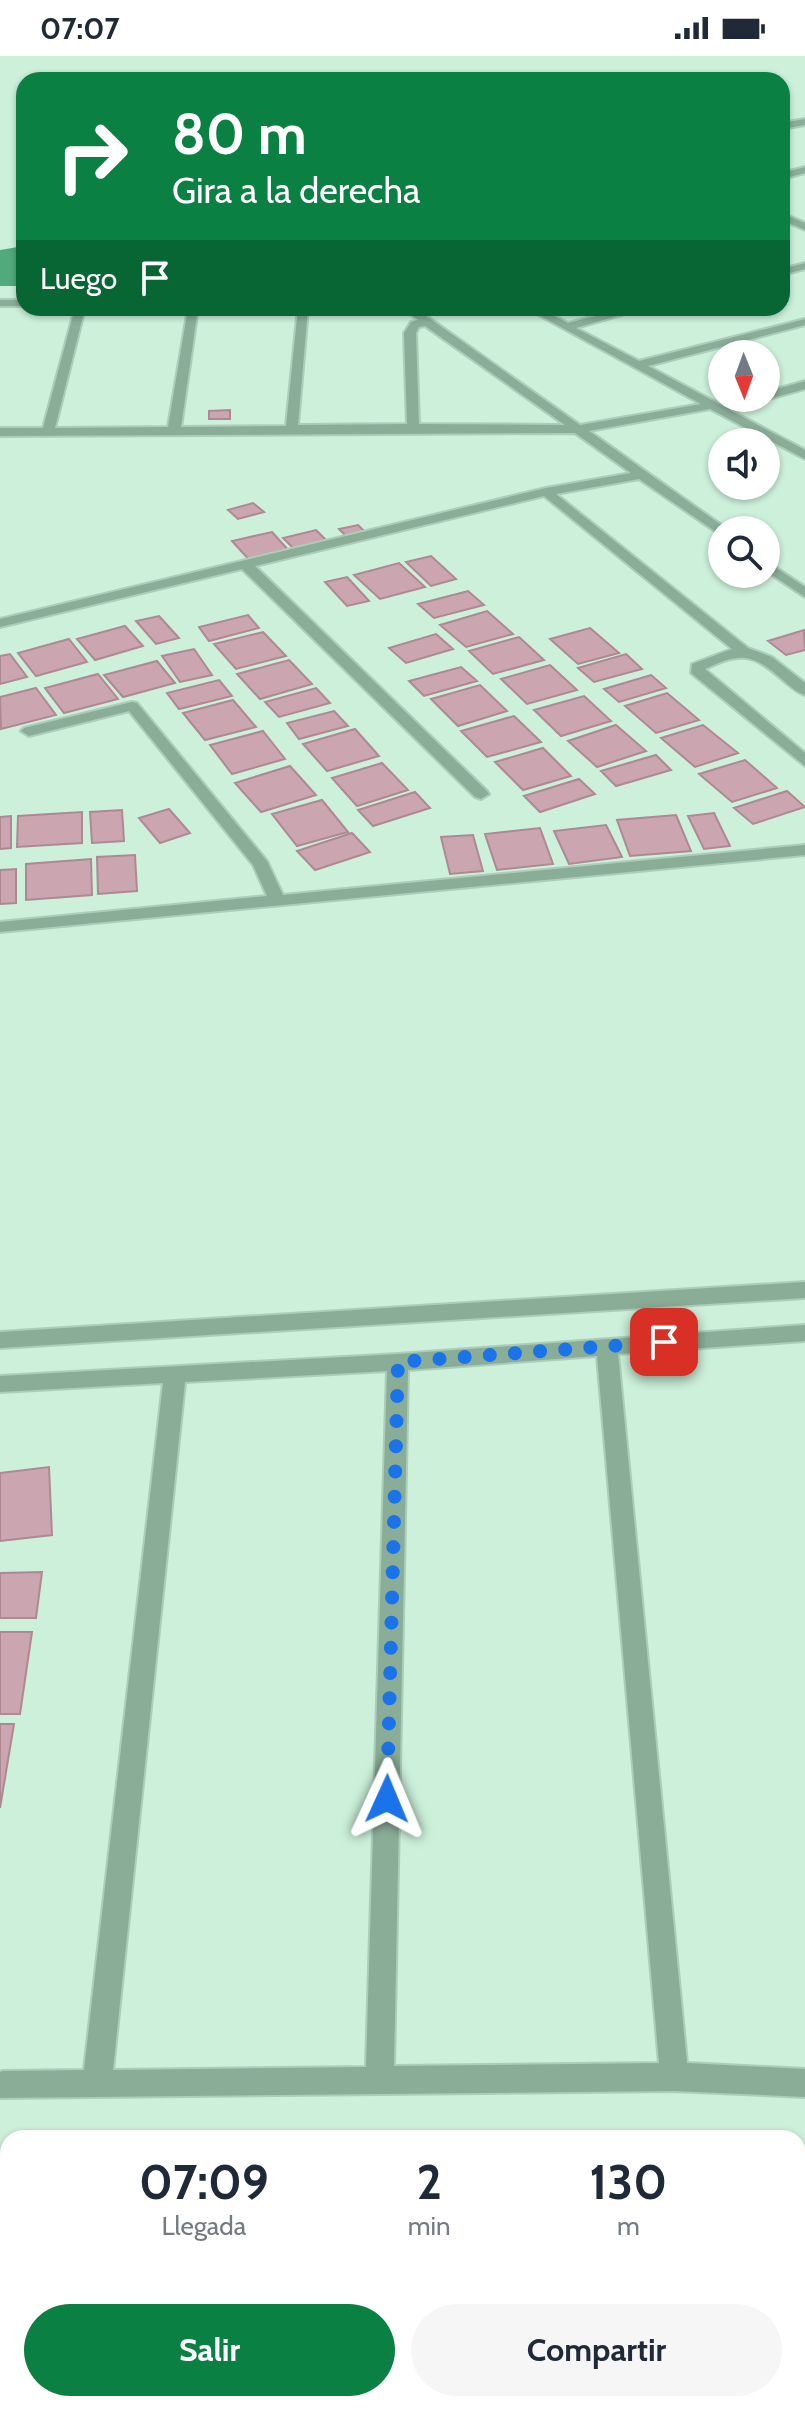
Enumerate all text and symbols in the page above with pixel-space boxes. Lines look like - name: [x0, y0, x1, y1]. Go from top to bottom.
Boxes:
- text: 07:07: [40, 10, 120, 47]
- text: 80 m: [172, 100, 307, 168]
- icon: right: [40, 104, 144, 208]
- text: Gira a la derecha: [172, 168, 420, 212]
- icon: arrive: [133, 256, 177, 300]
- text: Luego: [40, 260, 117, 297]
- north arrow: [708, 340, 780, 412]
- map controls: [708, 340, 780, 588]
- button: sound: [708, 428, 780, 500]
- button: search: [708, 516, 780, 588]
- pin: [630, 1308, 698, 1376]
- icon: arrive: [642, 1320, 686, 1364]
- position arrow: [345, 1757, 429, 1841]
- text: 07:09: [139, 2153, 269, 2211]
- text: 2: [416, 2153, 442, 2211]
- text: 130: [590, 2153, 667, 2211]
- text: Llegada: [162, 2210, 246, 2242]
- text: min: [408, 2210, 451, 2242]
- text: m: [617, 2210, 640, 2242]
- button: Salir: [24, 2304, 395, 2396]
- button: Compartir: [411, 2304, 782, 2396]

